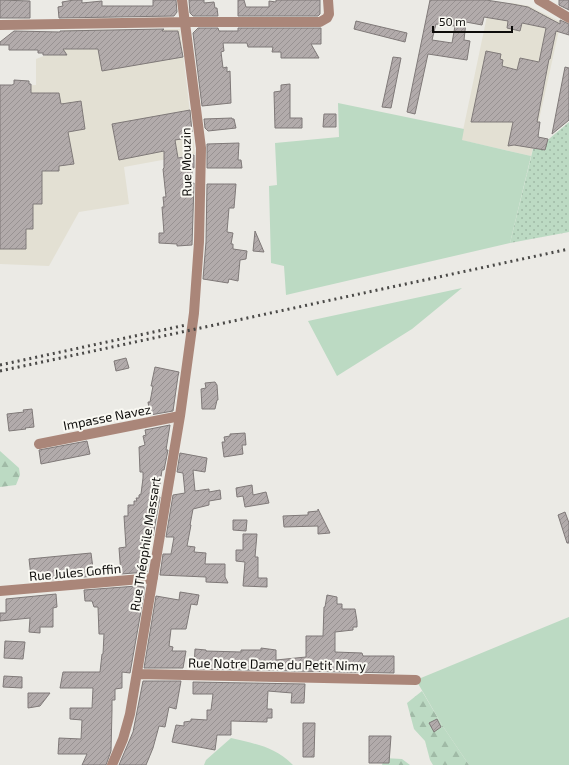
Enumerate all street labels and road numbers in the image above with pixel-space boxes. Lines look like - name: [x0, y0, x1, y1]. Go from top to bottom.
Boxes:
- street label: Rue Mouzin: [177, 127, 195, 197]
- street label: Impasse Navez: [62, 401, 152, 433]
- street label: Rue Théophile Massart: [126, 476, 164, 612]
- street label: Rue Jules Goffin: [28, 560, 122, 584]
- street label: Rue Notre Dame du Petit Nimy: [188, 654, 366, 674]

